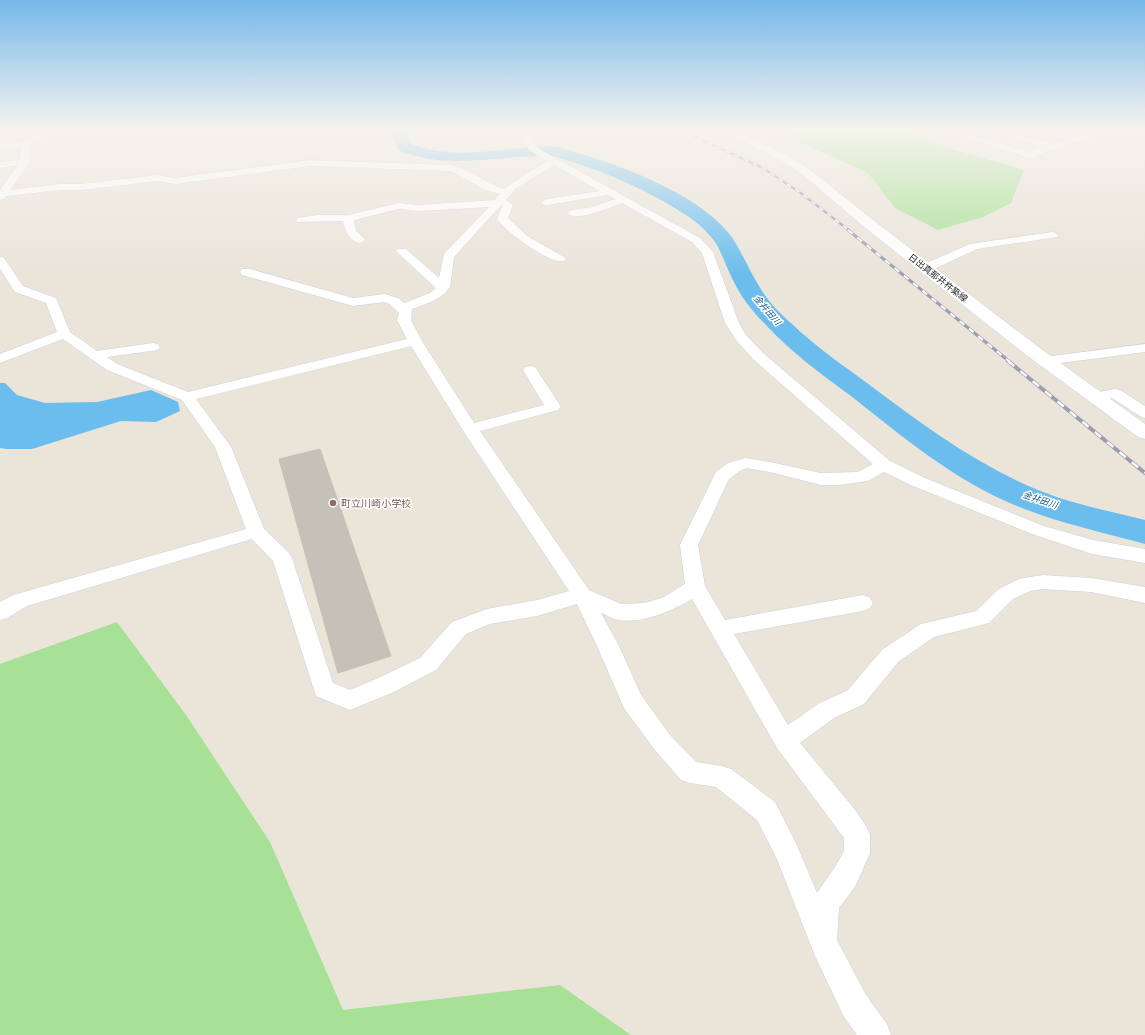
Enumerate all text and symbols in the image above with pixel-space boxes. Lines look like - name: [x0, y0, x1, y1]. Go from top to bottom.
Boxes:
- street label: 日出真那井杵築線: [907, 251, 971, 305]
- water label: 金井田川: [751, 292, 784, 328]
- water label: 金井田川: [1021, 489, 1060, 511]
- place label: 町立川崎小学校: [341, 497, 411, 510]
- marker: 町立川崎小学校: [328, 498, 338, 508]

